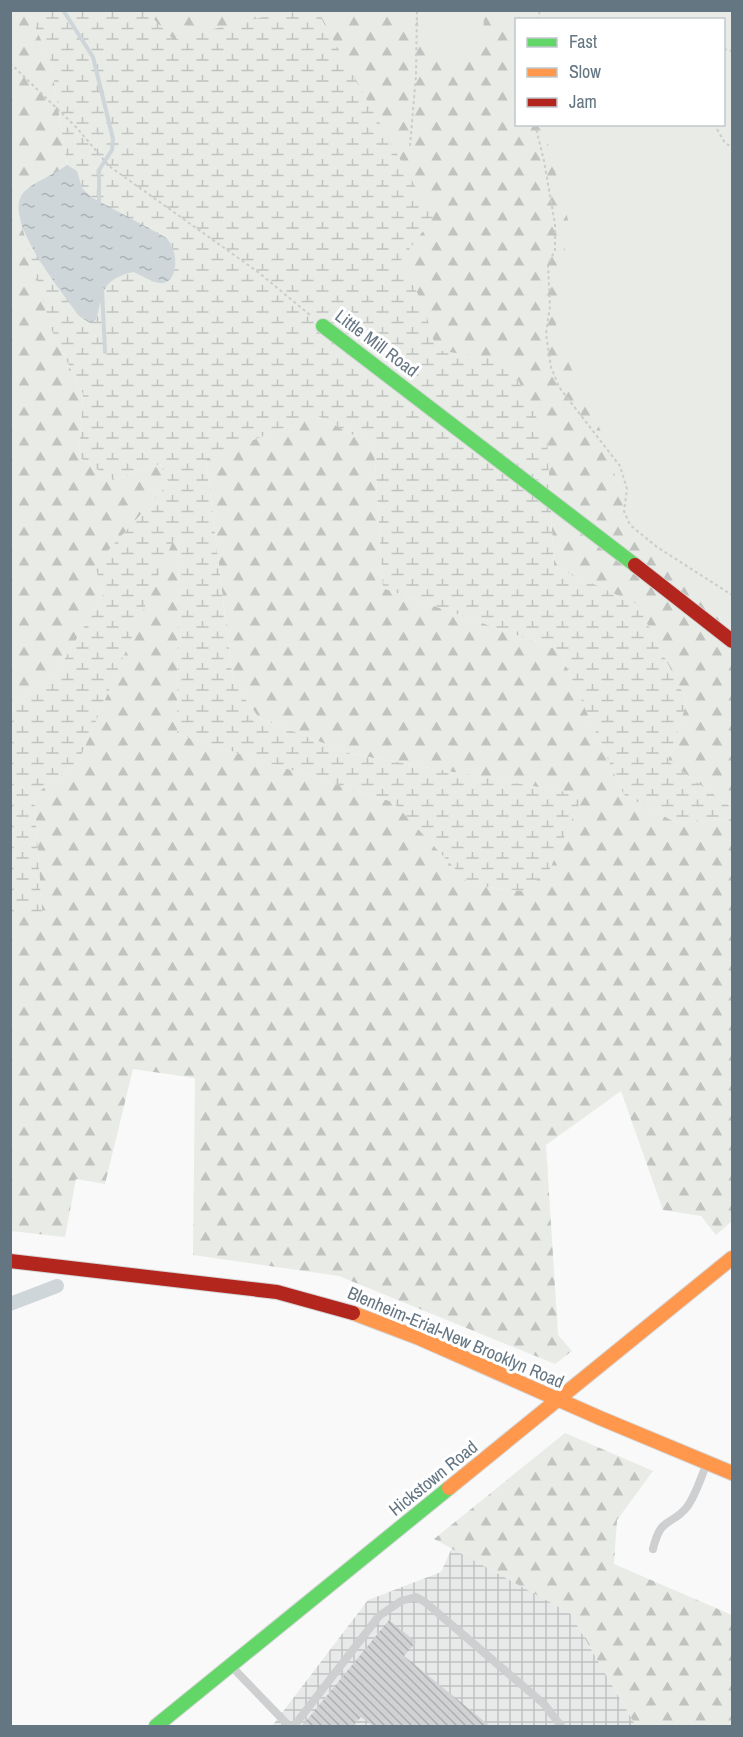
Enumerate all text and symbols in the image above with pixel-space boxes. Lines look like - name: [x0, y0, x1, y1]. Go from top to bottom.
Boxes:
- legend: [515, 18, 725, 126]
- text: Fast: [569, 29, 597, 54]
- text: Slow: [569, 59, 601, 84]
- text: Jam: [569, 89, 597, 114]
- street label: Little Mill Road: [330, 303, 424, 383]
- street label: Blenheim-Erial-New Brooklyn Road: [344, 1280, 568, 1394]
- street label: Hickstown Road: [383, 1434, 483, 1522]

